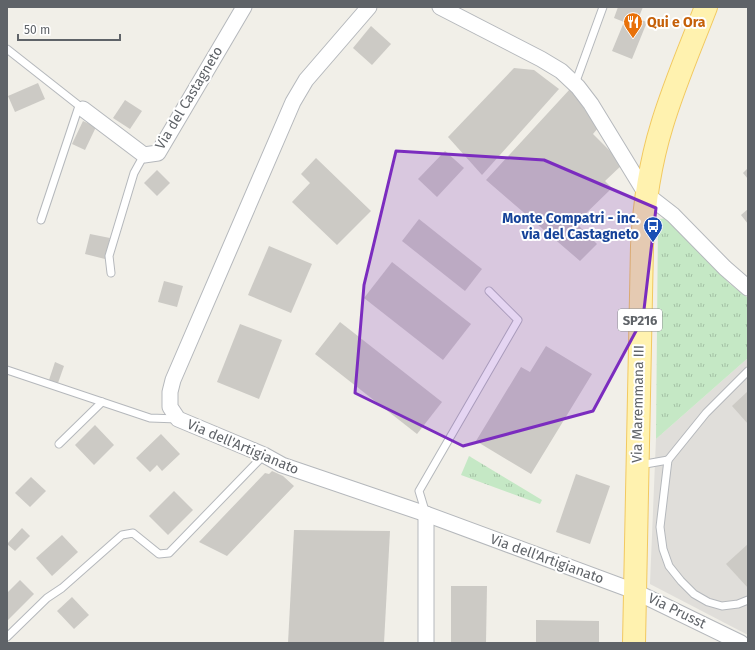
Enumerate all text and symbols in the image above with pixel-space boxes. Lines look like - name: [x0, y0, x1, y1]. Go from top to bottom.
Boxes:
- restaurant icon: Qui e Ora: [622, 11, 644, 39]
- place label: Qui e Ora: [647, 14, 706, 31]
- scale bar: [18, 16, 120, 42]
- text: 50 m: [24, 23, 50, 37]
- street label: Via del Castagneto: [152, 43, 226, 153]
- place label: Monte Compatri - inc. via del Castagneto: [502, 210, 639, 243]
- bus stop icon: Monte Compatri - inc. via del Castagneto: [642, 215, 664, 243]
- road number: SP216: [618, 309, 662, 331]
- street label: Via Maremmana III: [628, 345, 648, 463]
- street label: Via dell'Artigianato: [185, 416, 301, 478]
- street label: Via dell'Artigianato: [488, 531, 606, 587]
- street label: Via Prusst: [645, 590, 710, 633]

